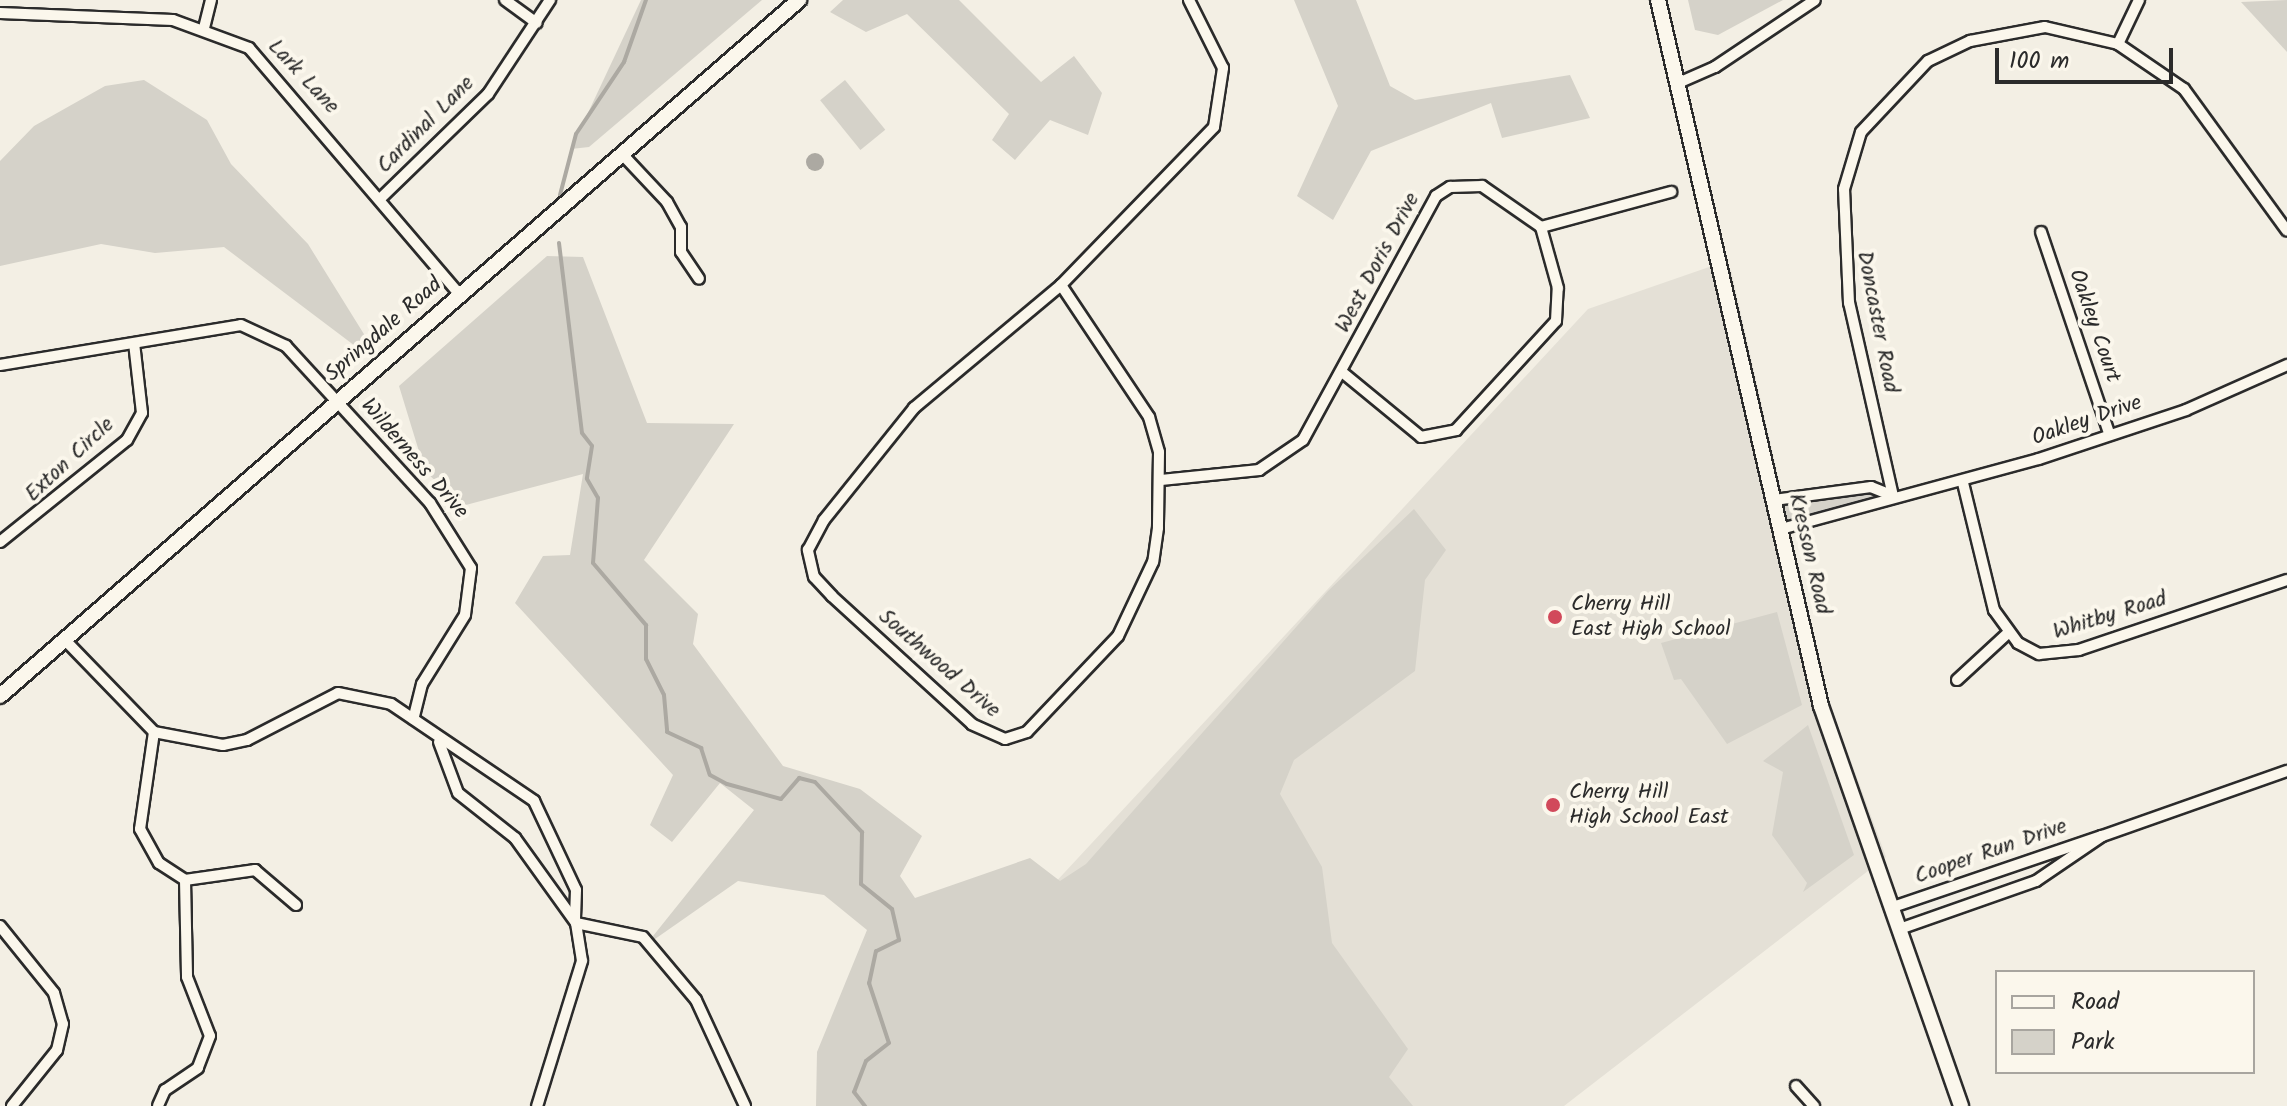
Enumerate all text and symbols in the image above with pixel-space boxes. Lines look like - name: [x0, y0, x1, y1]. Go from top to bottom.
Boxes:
- scale bar: [1999, 32, 2177, 82]
- street label: Lark Lane: [262, 34, 344, 120]
- text: 100 m: [2009, 42, 2069, 81]
- street label: Cardinal Lane: [372, 71, 480, 179]
- street label: West Doris Drive: [1330, 189, 1426, 337]
- street label: Doncaster Road: [1850, 249, 1904, 395]
- street label: Oakley Court: [2062, 266, 2126, 386]
- street label: Springdale Road: [320, 272, 448, 388]
- street label: Oakley Drive: [2029, 390, 2145, 452]
- street label: Wilderness Drive: [354, 393, 474, 525]
- street label: Exton Circle: [20, 412, 120, 508]
- street label: Kresson Road: [1782, 491, 1836, 617]
- street label: Whitby Road: [2050, 586, 2170, 646]
- place label: Cherry Hill East High School: [1571, 591, 1731, 642]
- street label: Southwood Drive: [873, 604, 1005, 724]
- marker: Cherry Hill East High School: [1546, 608, 1564, 626]
- place label: Cherry Hill High School East: [1569, 779, 1729, 830]
- marker: Cherry Hill High School East: [1544, 796, 1562, 814]
- street label: Cooper Run Drive: [1911, 814, 2071, 890]
- legend: [1995, 970, 2255, 1074]
- text: Road: [2071, 983, 2119, 1022]
- text: Park: [2071, 1023, 2115, 1062]

